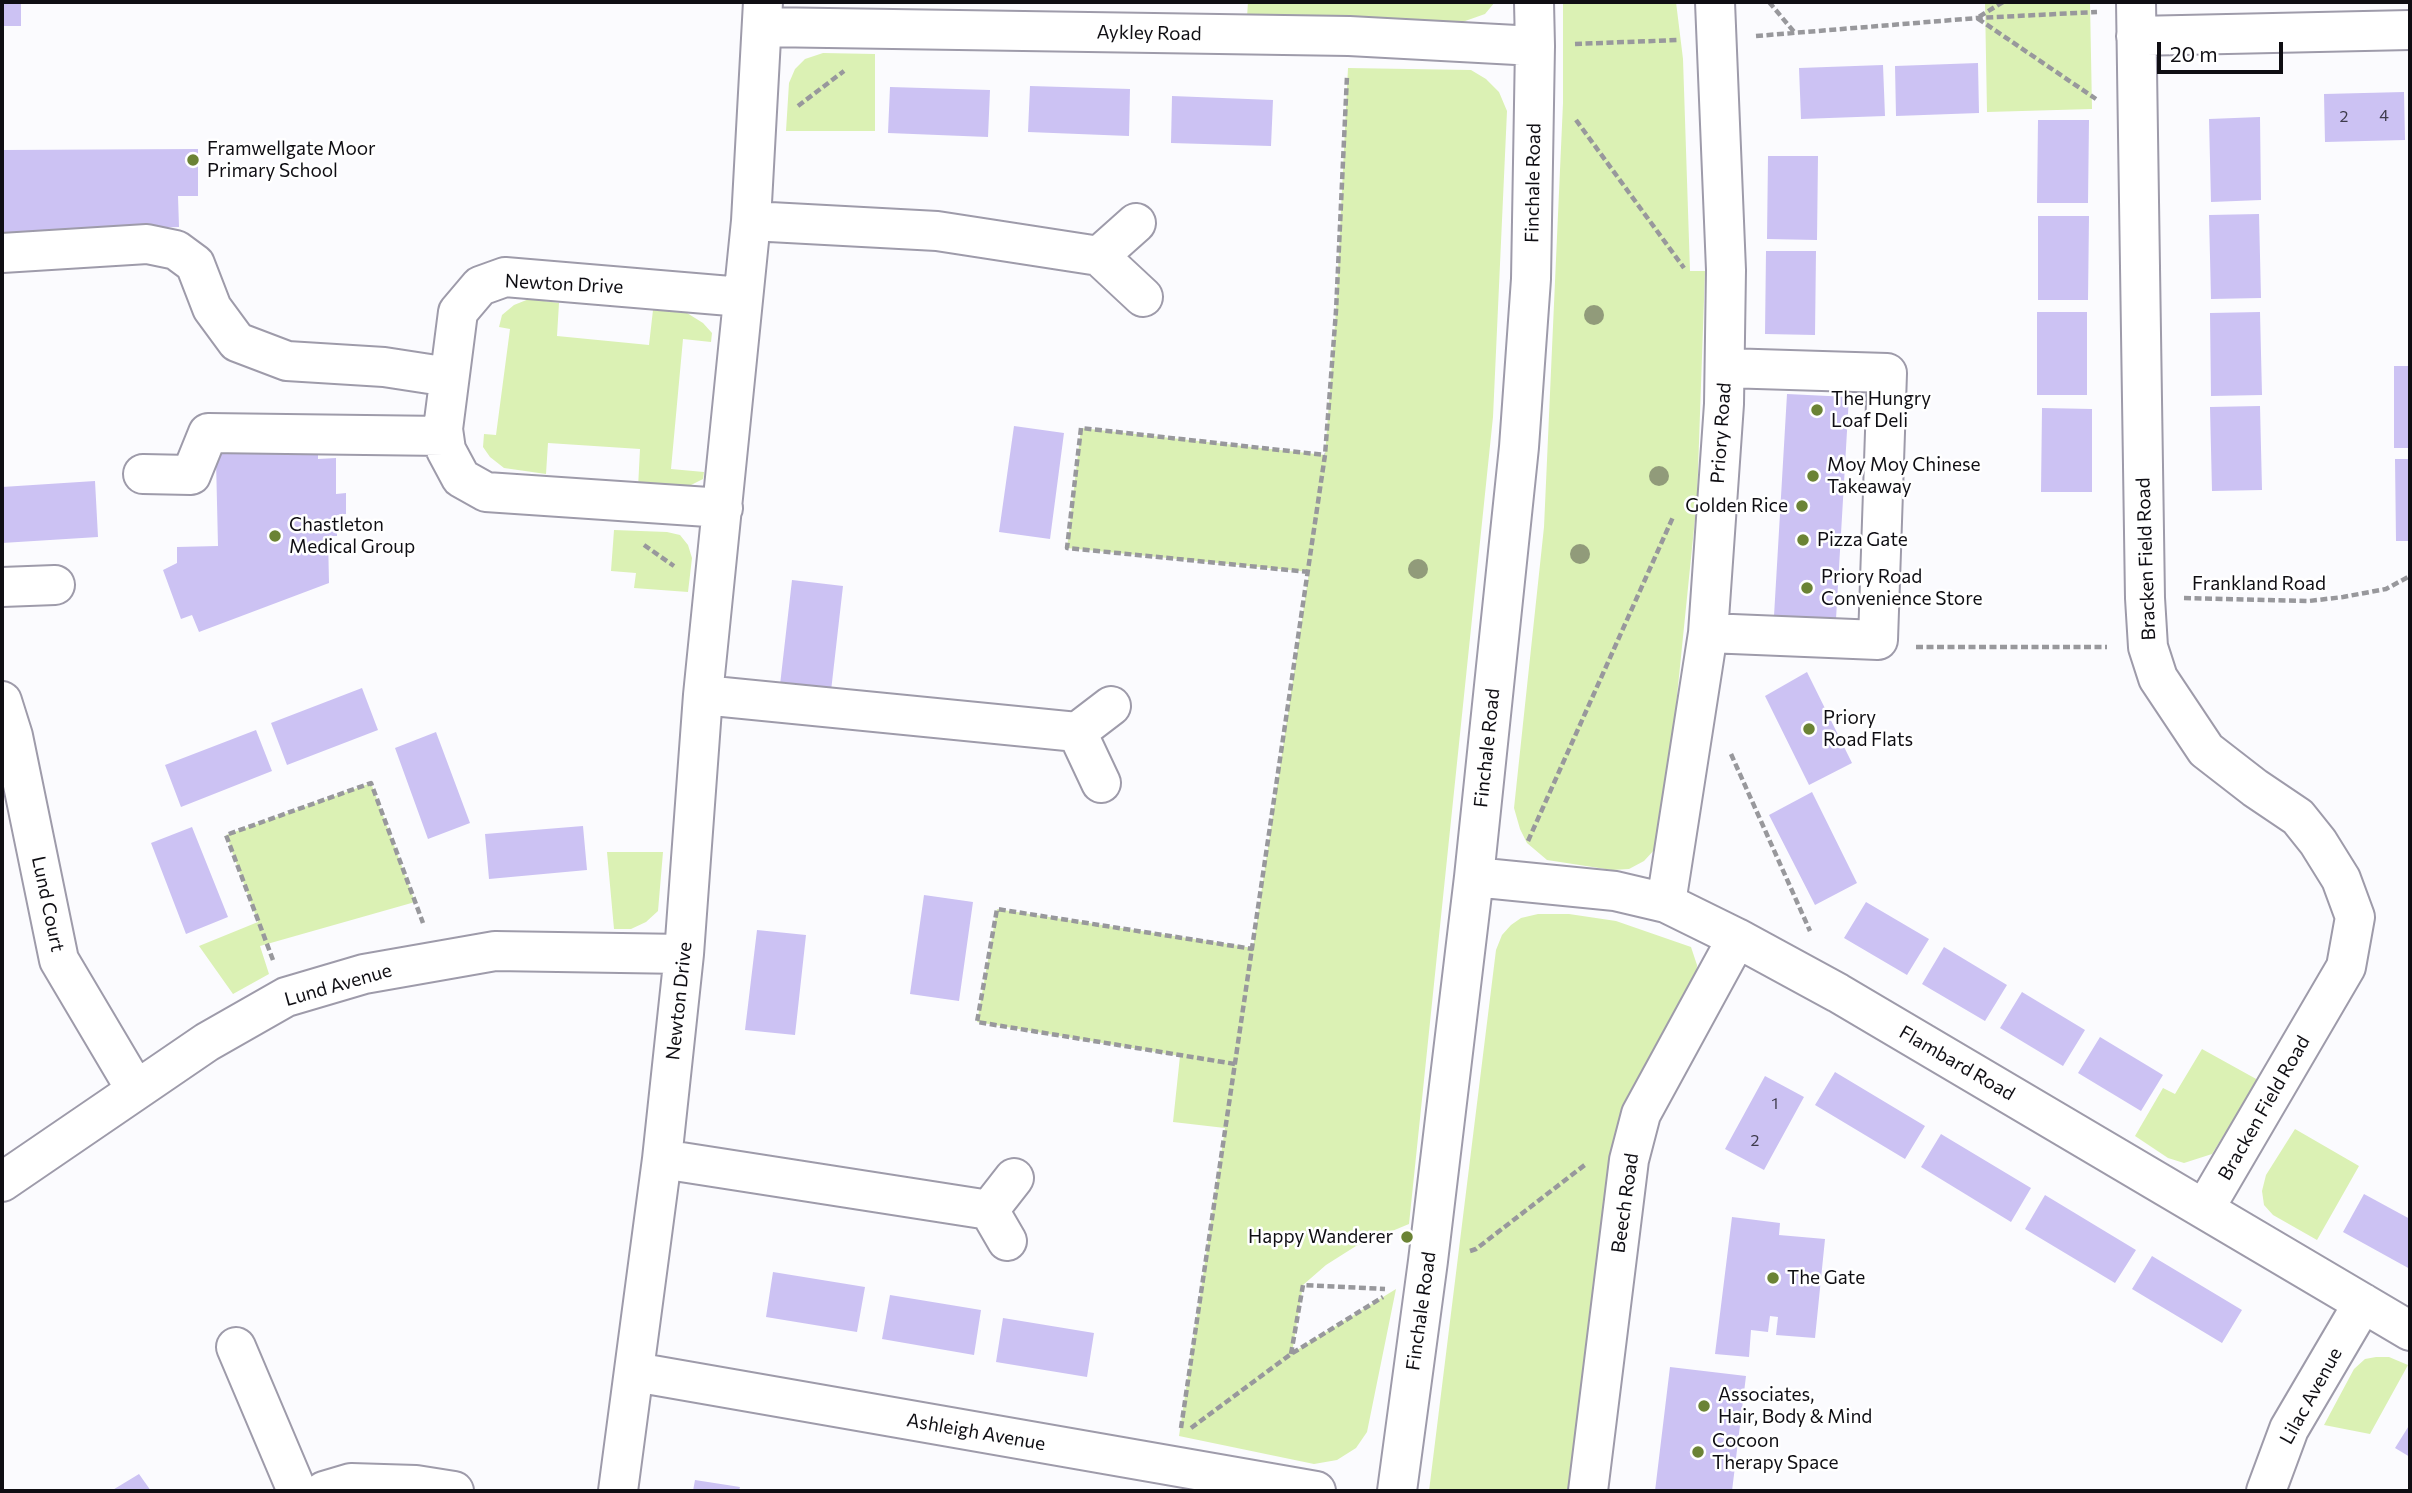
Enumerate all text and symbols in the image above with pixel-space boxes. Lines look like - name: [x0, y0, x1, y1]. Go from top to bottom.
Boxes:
- street label: Aykley Road: [1096, 21, 1202, 45]
- scale bar: [2160, 28, 2286, 72]
- text: 20 m: [2170, 41, 2218, 66]
- house number: 4: [2379, 106, 2389, 126]
- house number: 2: [2340, 107, 2348, 127]
- street label: Finchale Road: [1521, 123, 1545, 243]
- place label: Framwellgate Moor Primary School: [207, 138, 376, 182]
- marker: Framwellgate Moor Primary School: [185, 152, 201, 168]
- street label: Newton Drive: [504, 270, 624, 298]
- street label: Priory Road: [1706, 382, 1736, 484]
- place label: The Hungry Loaf Deli: [1831, 388, 1931, 432]
- marker: The Hungry Loaf Deli: [1809, 402, 1825, 418]
- place label: Moy Moy Chinese Takeaway: [1827, 454, 1981, 498]
- marker: Moy Moy Chinese Takeaway: [1805, 468, 1821, 484]
- street label: Bracken Field Road: [2132, 477, 2160, 641]
- place label: Golden Rice: [1685, 495, 1788, 517]
- marker: Golden Rice: [1794, 498, 1810, 514]
- place label: Chastleton Medical Group: [289, 514, 415, 558]
- marker: Chastleton Medical Group: [267, 528, 283, 544]
- place label: Pizza Gate: [1817, 529, 1908, 551]
- marker: Pizza Gate: [1795, 532, 1811, 548]
- place label: Priory Road Convenience Store: [1821, 566, 1982, 610]
- street label: Frankland Road: [2192, 573, 2326, 595]
- marker: Priory Road Convenience Store: [1799, 580, 1815, 596]
- street label: Finchale Road: [1469, 687, 1505, 809]
- place label: Priory Road Flats: [1823, 707, 1913, 751]
- marker: Priory Road Flats: [1801, 721, 1817, 737]
- street label: Lund Court: [27, 854, 69, 954]
- street label: Newton Drive: [661, 941, 697, 1061]
- street label: Lund Avenue: [282, 959, 394, 1011]
- street label: Flambard Road: [1895, 1021, 2019, 1105]
- street label: Bracken Field Road: [2213, 1032, 2315, 1184]
- house number: 1: [1772, 1094, 1778, 1114]
- house number: 2: [1751, 1131, 1759, 1151]
- street label: Beech Road: [1607, 1152, 1643, 1254]
- place label: Happy Wanderer: [1248, 1226, 1393, 1248]
- marker: Happy Wanderer: [1399, 1229, 1415, 1245]
- street label: Finchale Road: [1401, 1250, 1441, 1372]
- place label: The Gate: [1787, 1267, 1865, 1289]
- marker: The Gate: [1765, 1270, 1781, 1286]
- street label: Lilac Avenue: [2275, 1344, 2347, 1448]
- place label: Associates, Hair, Body & Mind: [1718, 1384, 1872, 1428]
- marker: Associates, Hair, Body & Mind: [1696, 1398, 1712, 1414]
- street label: Ashleigh Avenue: [905, 1409, 1047, 1455]
- place label: Cocoon Therapy Space: [1712, 1430, 1839, 1474]
- marker: Cocoon Therapy Space: [1690, 1444, 1706, 1460]

